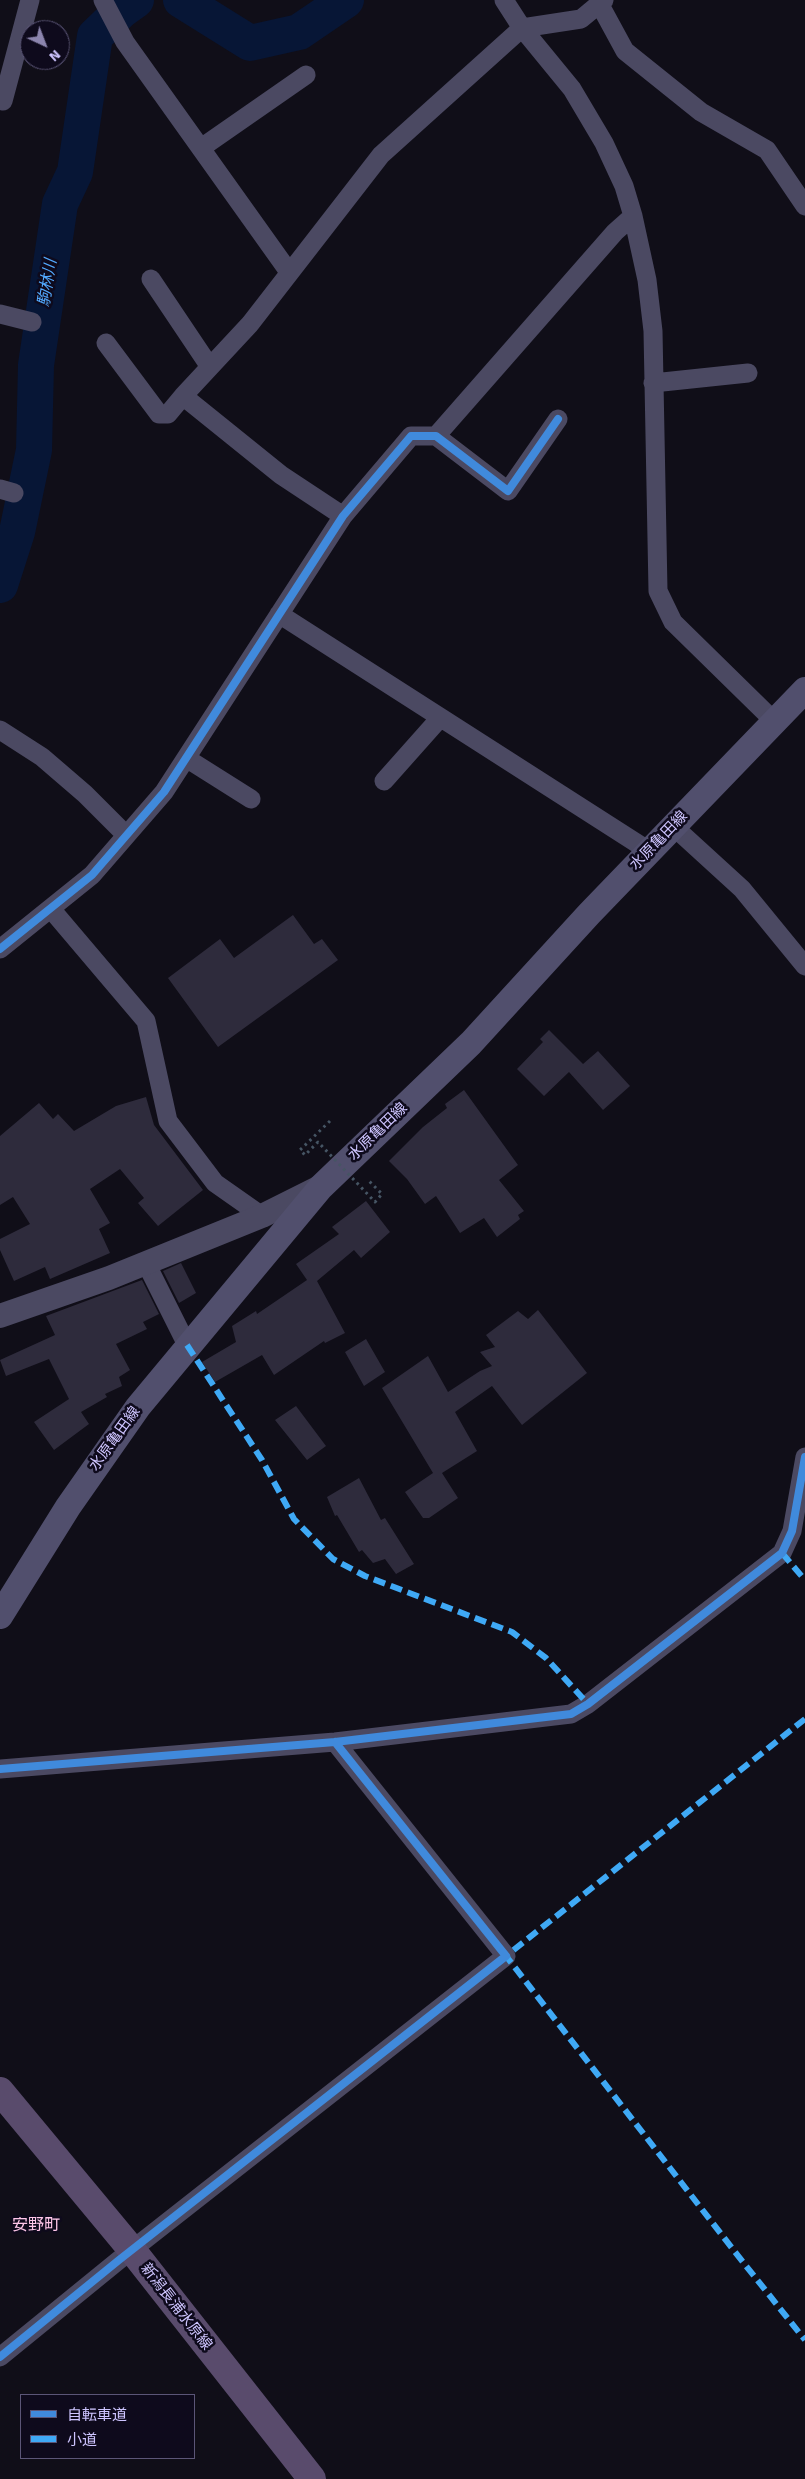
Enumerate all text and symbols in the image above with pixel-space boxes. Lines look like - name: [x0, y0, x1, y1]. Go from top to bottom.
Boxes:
- north arrow: [20, 20, 70, 70]
- text: N: [46, 46, 64, 65]
- water label: 駒林川: [35, 258, 61, 308]
- street label: 水原亀田線: [626, 808, 692, 874]
- street label: 水原亀田線: [345, 1099, 411, 1165]
- street label: 水原亀田線: [86, 1403, 144, 1475]
- district label: 安野町: [12, 2216, 60, 2236]
- street label: 新潟長浦水原線: [137, 2260, 215, 2354]
- legend: [20, 2394, 195, 2459]
- text: 自転車道: [67, 2406, 127, 2424]
- text: 小道: [67, 2431, 97, 2449]

